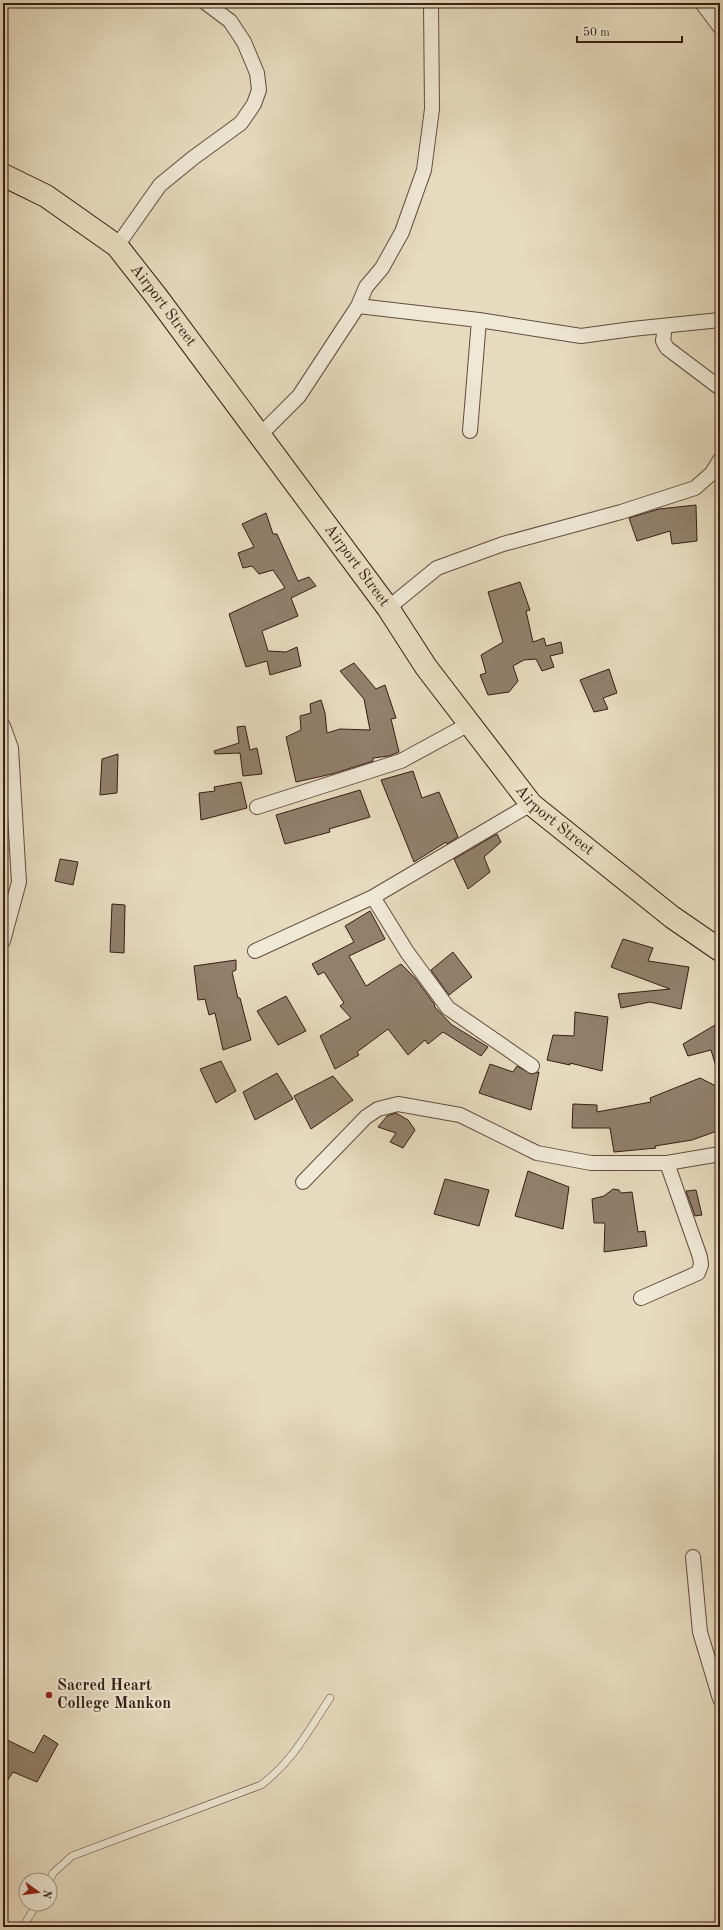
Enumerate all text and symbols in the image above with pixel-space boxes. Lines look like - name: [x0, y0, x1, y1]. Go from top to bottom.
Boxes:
- scale bar: [577, 18, 682, 44]
- text: 50 m: [583, 26, 610, 39]
- street label: Airport Street: [127, 262, 199, 350]
- street label: Airport Street: [321, 521, 392, 610]
- street label: Airport Street: [512, 783, 597, 859]
- place label: Sacred Heart College Mankon: [57, 1678, 171, 1712]
- marker: Sacred Heart College Mankon: [44, 1690, 54, 1700]
- north arrow: [18, 1872, 58, 1912]
- text: N: [40, 1889, 53, 1900]

